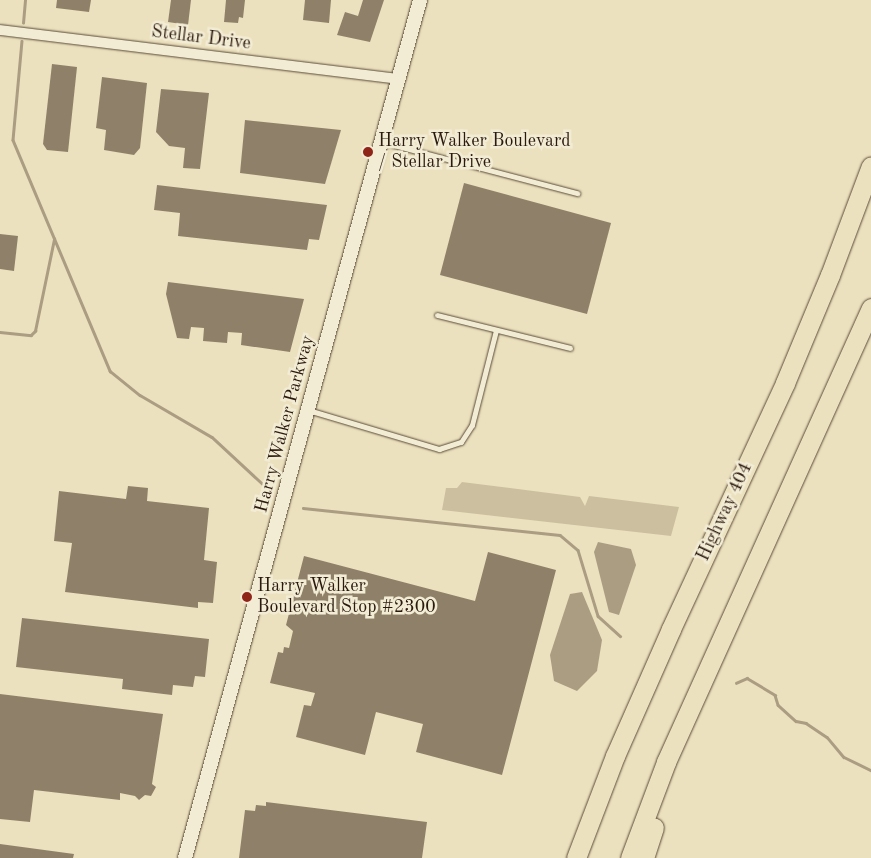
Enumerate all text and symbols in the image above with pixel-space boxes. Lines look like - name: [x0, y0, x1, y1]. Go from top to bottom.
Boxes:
- street label: Stellar Drive: [150, 21, 252, 55]
- place label: Harry Walker Boulevard / Stellar Drive: [378, 131, 571, 173]
- marker: Harry Walker Boulevard / Stellar Drive: [362, 146, 374, 158]
- street label: Harry Walker Parkway: [251, 333, 319, 515]
- street label: Highway 404: [693, 459, 757, 565]
- place label: Harry Walker Boulevard Stop #2300: [257, 576, 436, 618]
- marker: Harry Walker Boulevard Stop #2300: [241, 591, 253, 603]

